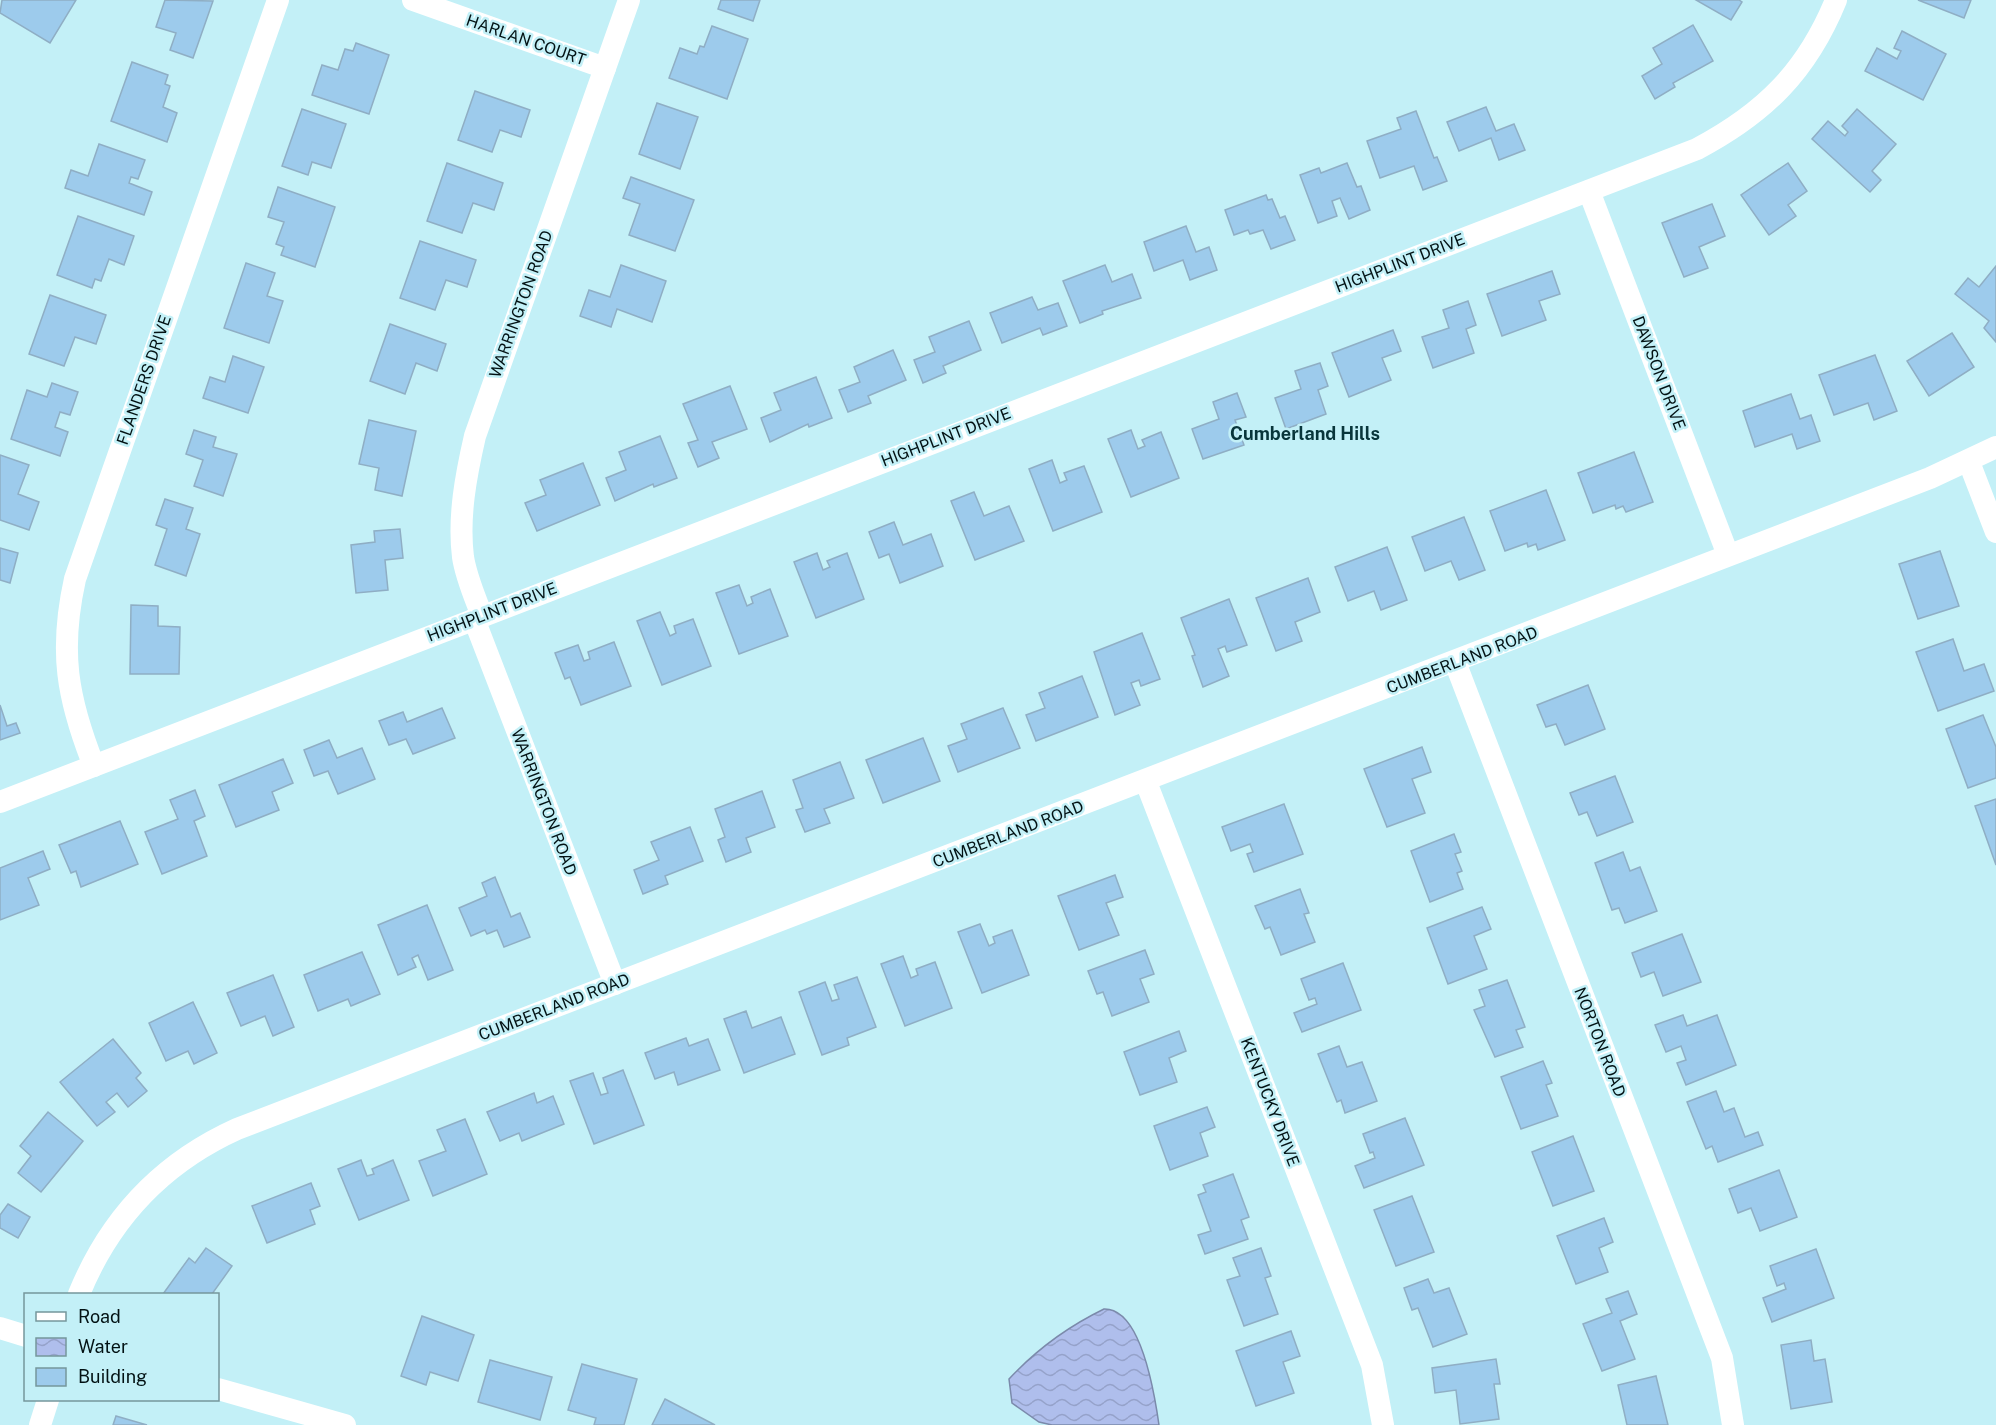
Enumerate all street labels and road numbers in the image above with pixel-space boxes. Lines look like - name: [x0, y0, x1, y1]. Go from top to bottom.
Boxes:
- street label: HARLAN COURT: [464, 11, 589, 70]
- street label: WARRINGTON ROAD: [485, 228, 557, 380]
- street label: HIGHPLINT DRIVE: [1332, 230, 1468, 296]
- street label: FLANDERS DRIVE: [113, 313, 175, 447]
- street label: DAWSON DRIVE: [1629, 313, 1689, 433]
- street label: HIGHPLINT DRIVE: [878, 404, 1014, 470]
- street label: HIGHPLINT DRIVE: [424, 579, 560, 645]
- street label: CUMBERLAND ROAD: [1384, 622, 1540, 698]
- street label: WARRINGTON ROAD: [507, 726, 581, 878]
- street label: CUMBERLAND ROAD: [930, 796, 1086, 872]
- street label: CUMBERLAND ROAD: [476, 969, 632, 1045]
- street label: NORTON ROAD: [1570, 985, 1630, 1099]
- street label: KENTUCKY DRIVE: [1237, 1035, 1303, 1169]

